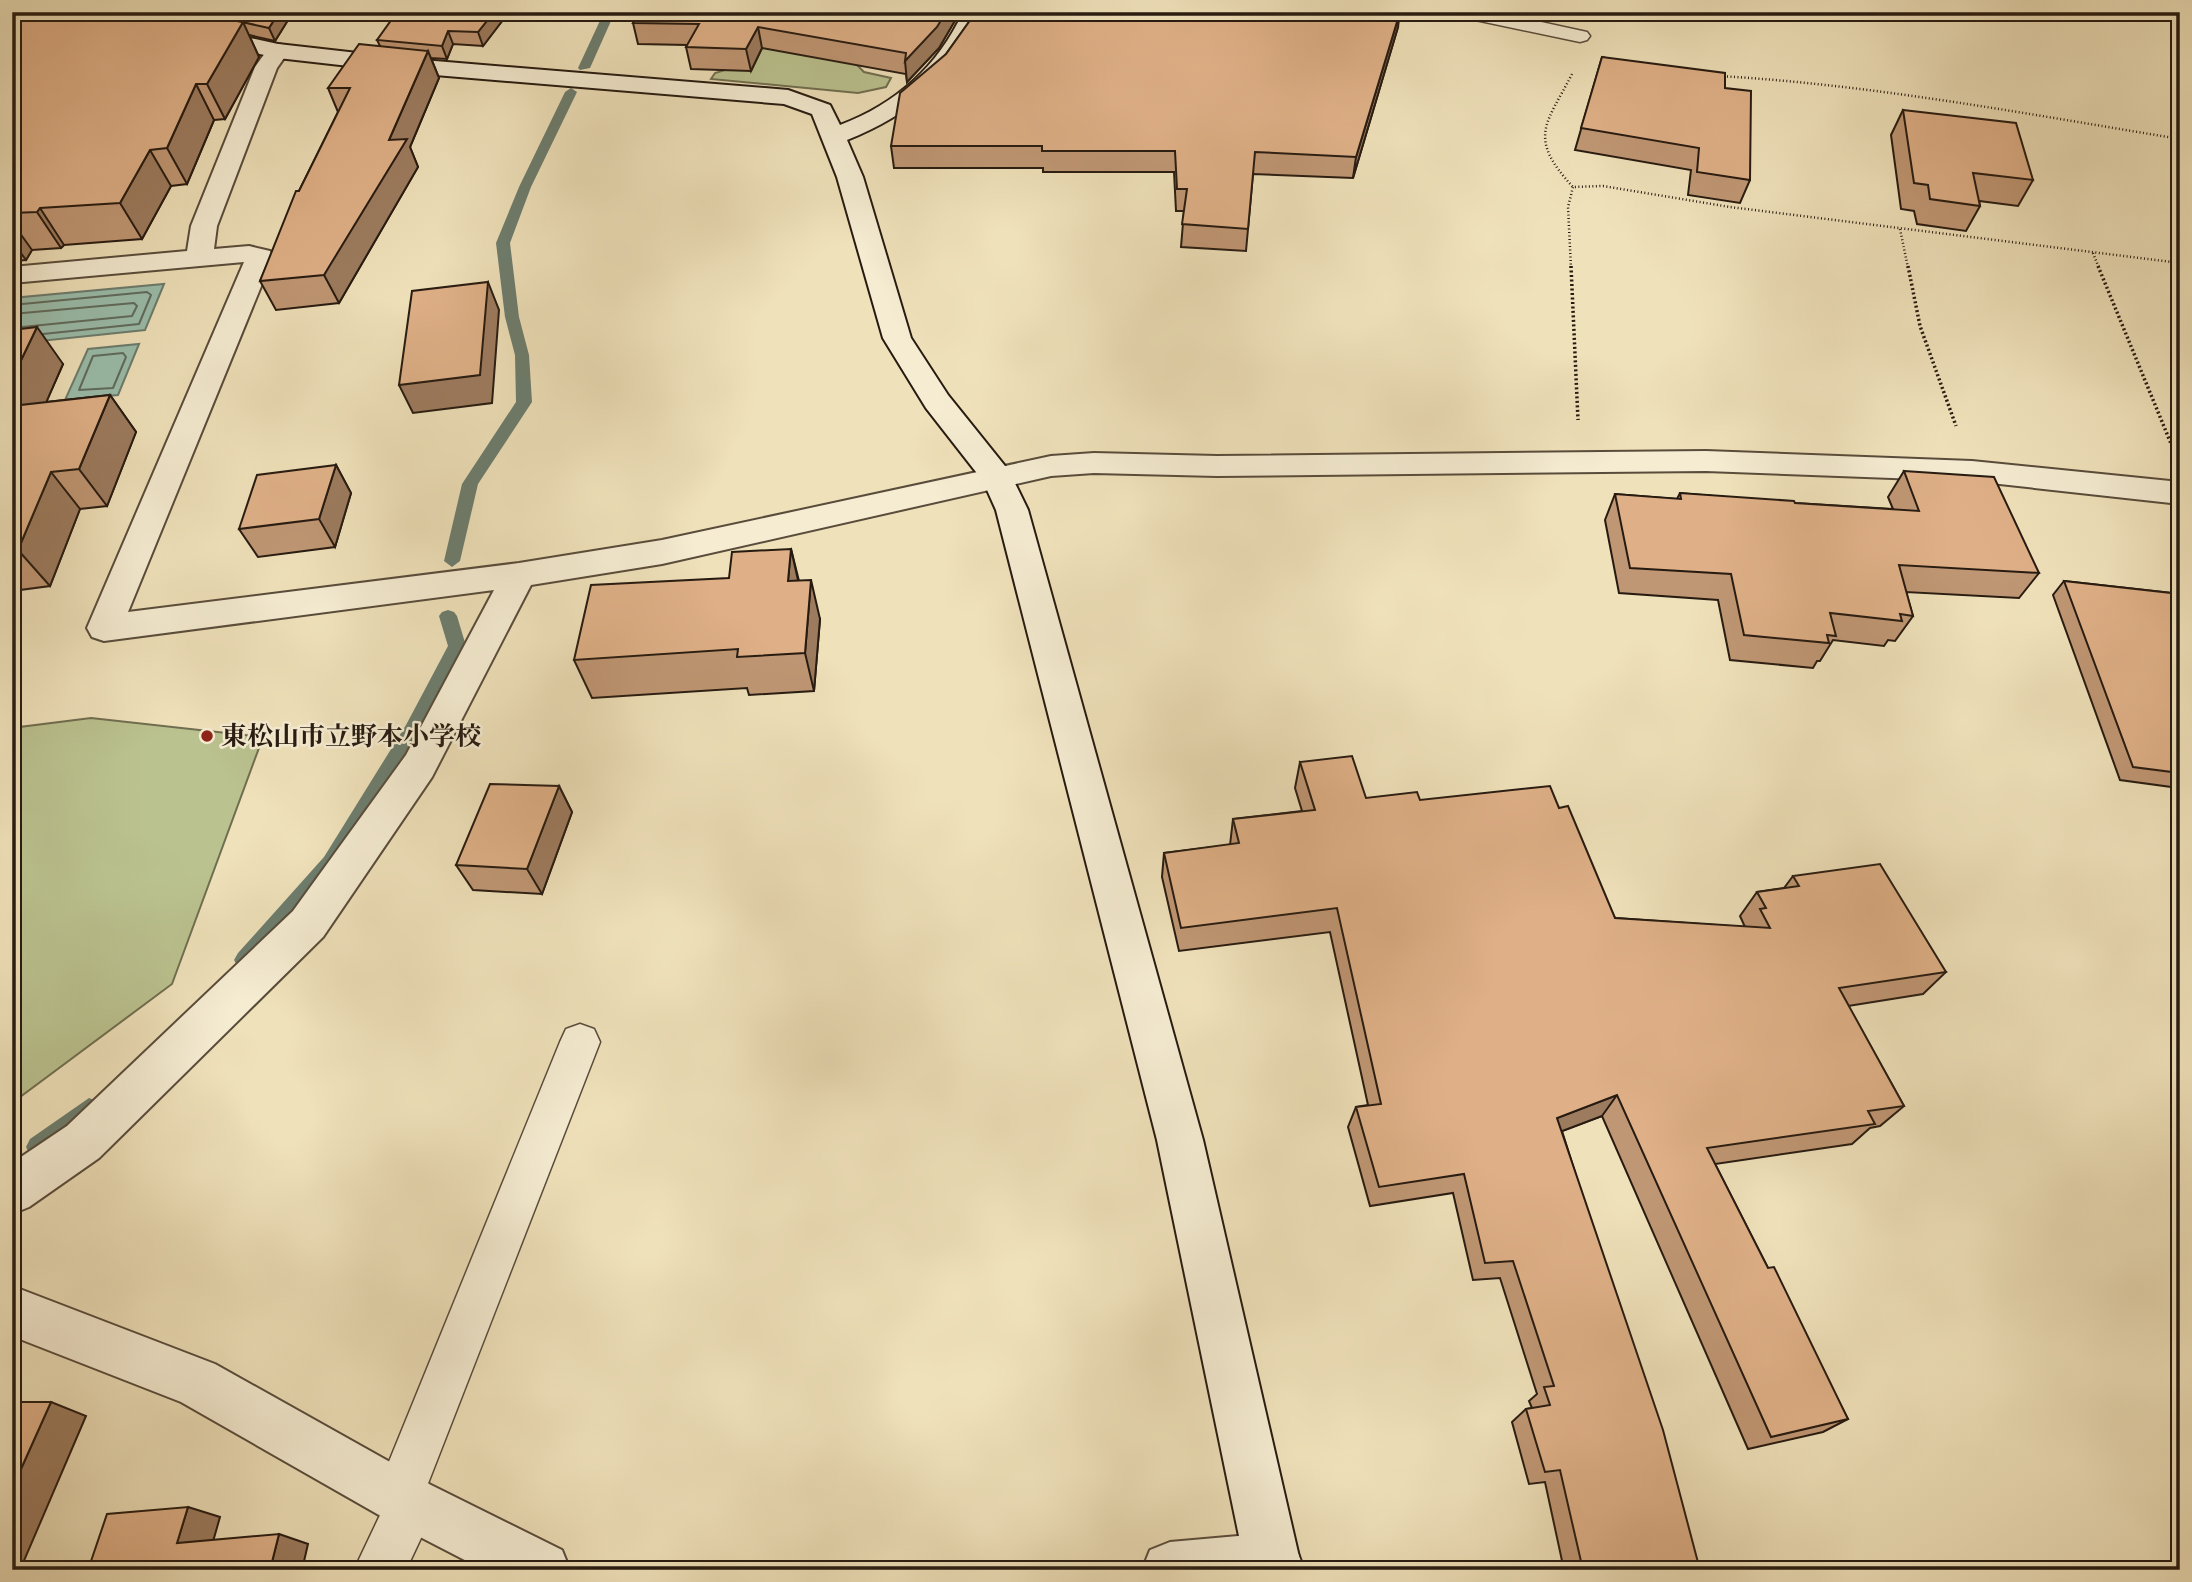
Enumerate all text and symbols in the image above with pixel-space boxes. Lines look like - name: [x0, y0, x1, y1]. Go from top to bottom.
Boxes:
- place label: 東松山市立野本小学校: [221, 719, 481, 754]
- marker: 東松山市立野本小学校: [199, 728, 215, 744]

